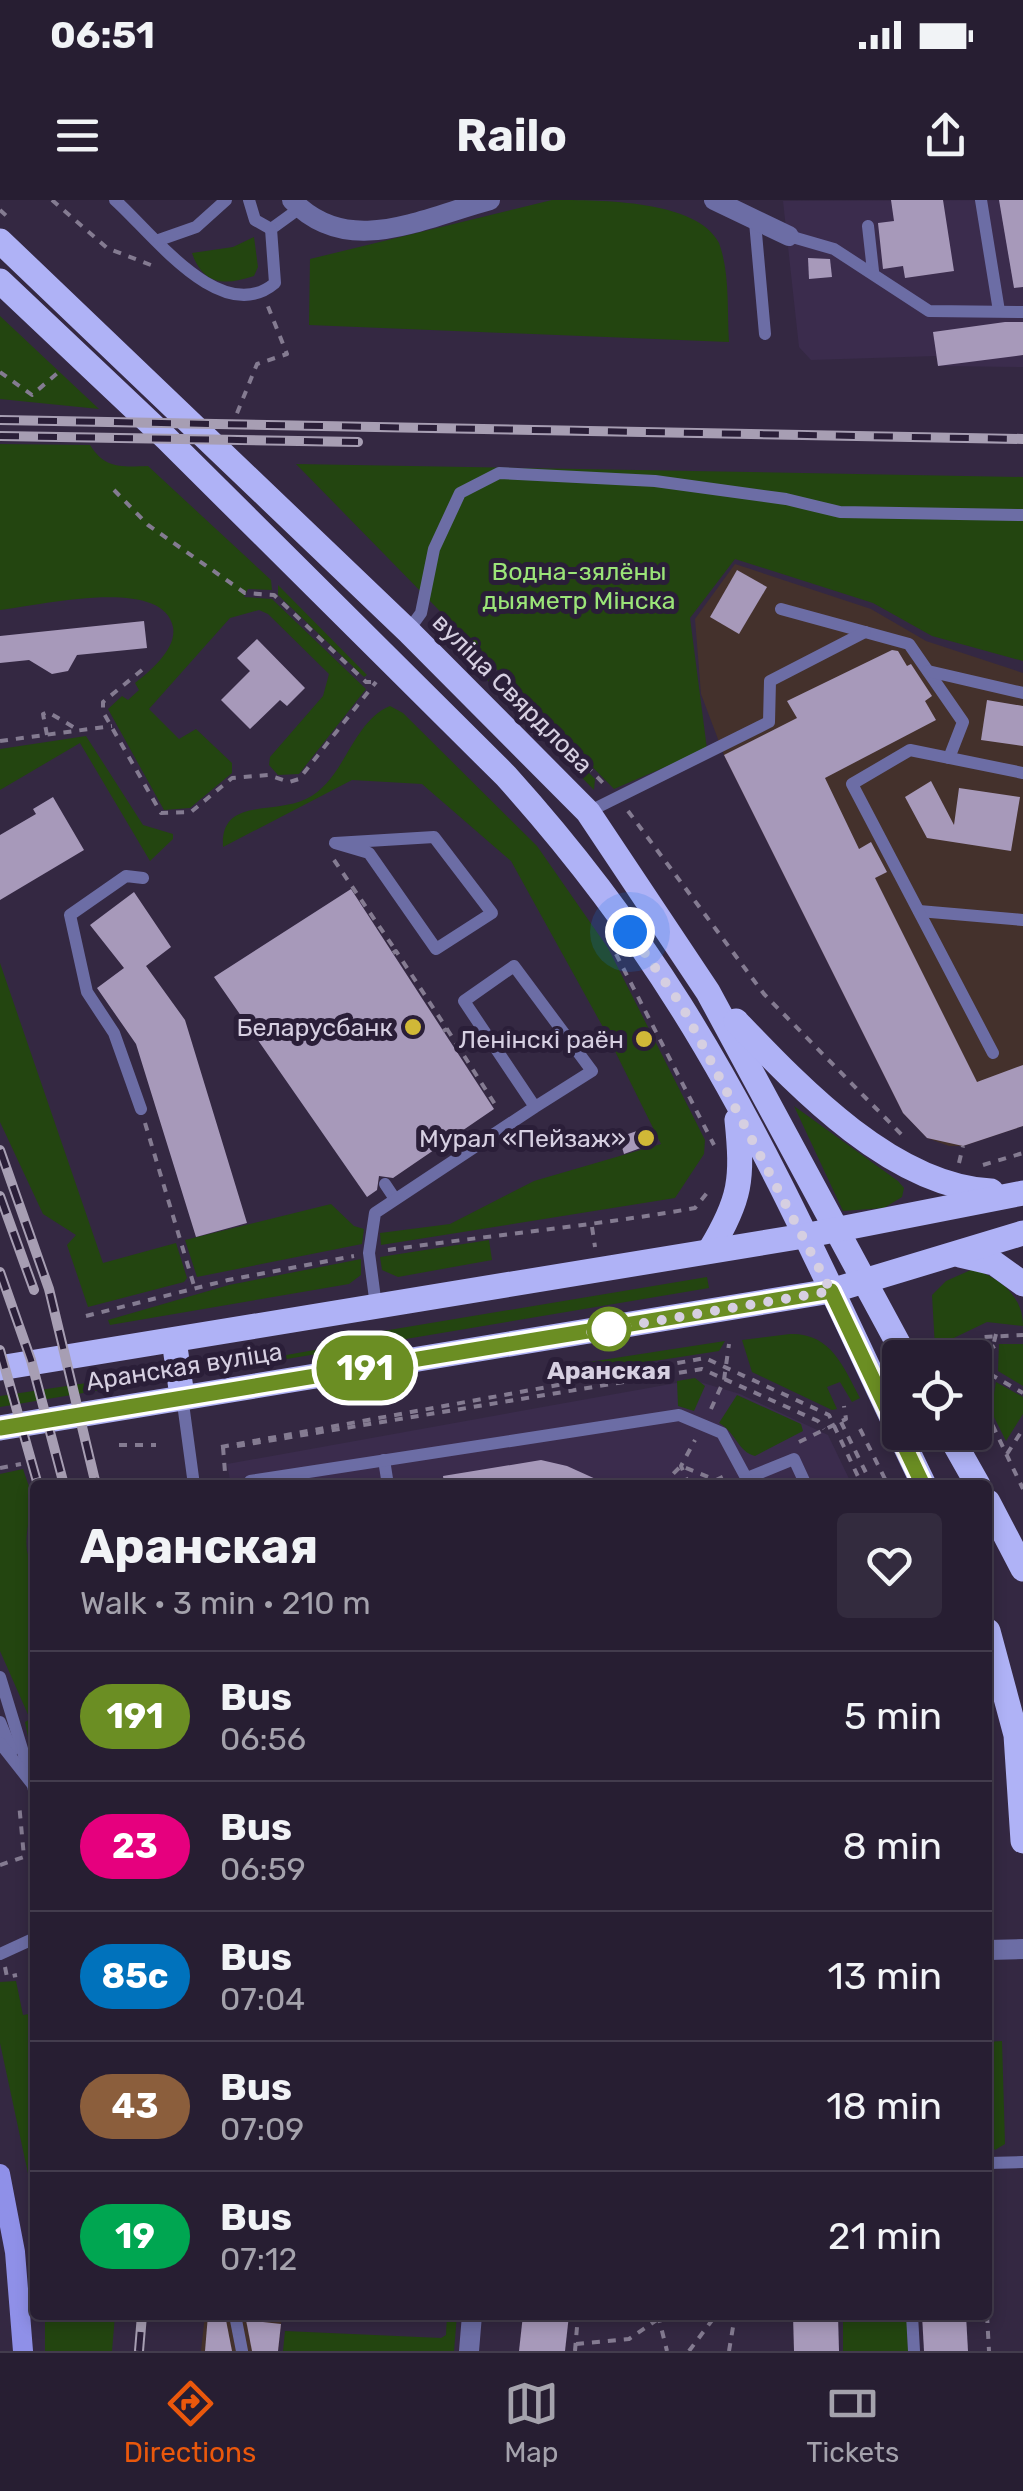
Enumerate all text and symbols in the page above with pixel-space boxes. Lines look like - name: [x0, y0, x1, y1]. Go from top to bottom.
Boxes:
- text: 06:51: [50, 12, 155, 58]
- icon: menu: [50, 108, 105, 163]
- icon: share: [918, 108, 973, 163]
- text: Railo: [456, 109, 567, 162]
- park label: Водна-зялёны дыяметр Мінска: [482, 557, 676, 615]
- street label: вуліца Свярдлова: [427, 608, 598, 779]
- your location: [605, 907, 655, 957]
- place label: Беларусбанк: [236, 1013, 393, 1042]
- marker: Беларусбанк: [402, 1016, 424, 1038]
- place label: Ленінскі раён: [459, 1025, 624, 1054]
- marker: Ленінскі раён: [633, 1028, 655, 1050]
- place label: Мурал «Пейзаж»: [419, 1124, 626, 1153]
- marker: Мурал «Пейзаж»: [635, 1127, 657, 1149]
- marker: Аранская: [588, 1308, 630, 1350]
- line badge: 191: [308, 1336, 422, 1400]
- street label: Аранская вуліца: [84, 1337, 284, 1396]
- map controls: [882, 1340, 992, 1450]
- button: locate: [882, 1340, 992, 1450]
- text: 191: [336, 1347, 394, 1389]
- place label: Аранская: [547, 1356, 671, 1385]
- button: heart: [837, 1513, 942, 1618]
- text: Аранская: [80, 1518, 318, 1575]
- text: Walk · 3 min · 210 m: [80, 1584, 371, 1622]
- text: Bus: [220, 1674, 292, 1720]
- text: 5 min: [844, 1693, 942, 1739]
- text: 191: [106, 1695, 164, 1737]
- text: 06:56: [220, 1720, 306, 1758]
- text: Bus: [220, 1804, 292, 1850]
- text: 8 min: [843, 1823, 942, 1869]
- text: 23: [112, 1825, 158, 1867]
- text: 06:59: [220, 1850, 306, 1888]
- text: Bus: [220, 1934, 292, 1980]
- text: 13 min: [828, 1953, 942, 1999]
- text: 85с: [102, 1955, 168, 1997]
- text: 07:04: [220, 1980, 305, 2018]
- text: Bus: [220, 2064, 292, 2110]
- text: 18 min: [826, 2083, 942, 2129]
- text: 43: [112, 2085, 158, 2127]
- text: 07:09: [220, 2110, 304, 2148]
- text: Bus: [220, 2194, 292, 2240]
- text: 21 min: [828, 2213, 942, 2259]
- text: 19: [115, 2215, 155, 2257]
- text: 07:12: [220, 2240, 297, 2278]
- tab: Directions: [124, 2376, 256, 2469]
- tab: Map: [504, 2376, 559, 2469]
- tab: Tickets: [806, 2376, 899, 2469]

